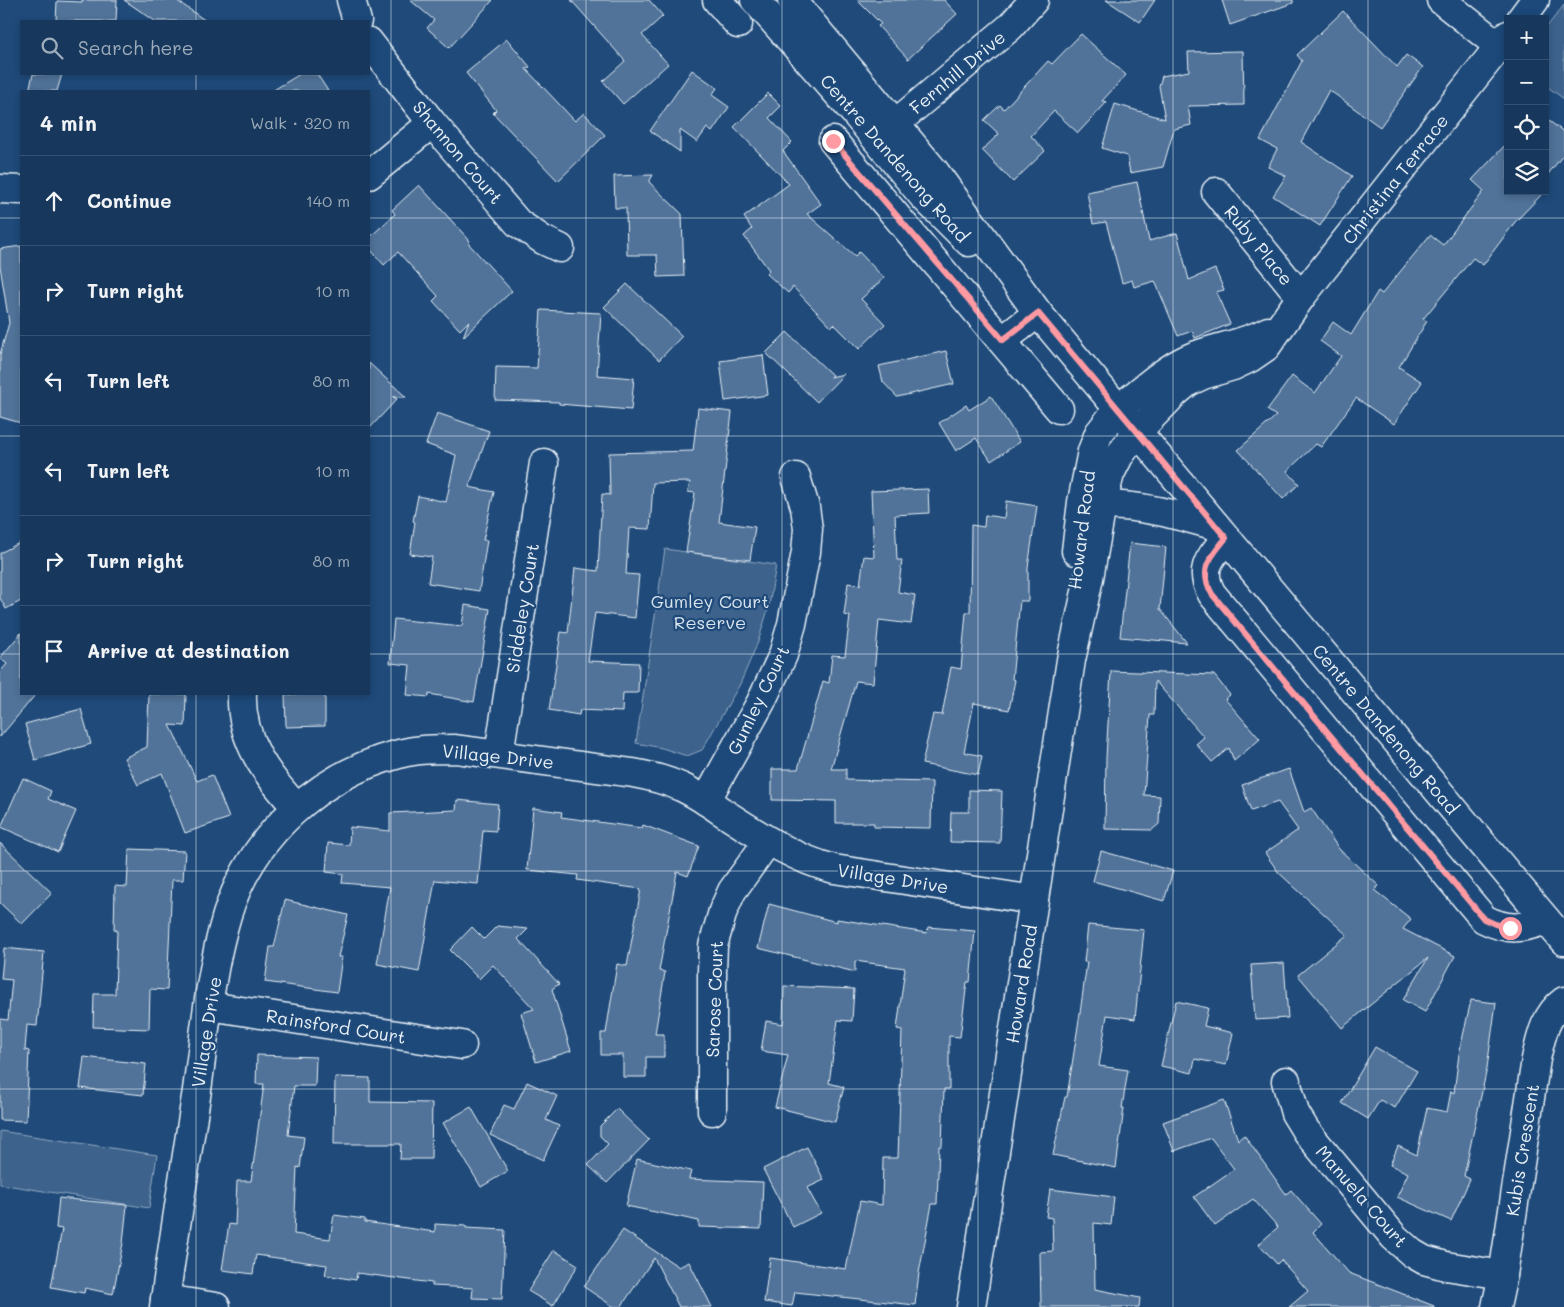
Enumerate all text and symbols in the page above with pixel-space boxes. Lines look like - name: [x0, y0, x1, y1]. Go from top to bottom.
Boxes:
- map controls: [1504, 15, 1549, 195]
- button: +: [1504, 15, 1549, 60]
- search box: [20, 20, 370, 75]
- street label: Fernhill Drive: [904, 25, 1010, 119]
- icon: search: [38, 34, 66, 62]
- text: Search here: [78, 35, 194, 60]
- button: −: [1504, 60, 1549, 105]
- street label: Centre Dandenong Road: [815, 69, 975, 247]
- street label: Shannon Court: [408, 95, 508, 209]
- button: locate: [1504, 105, 1549, 150]
- text: 4 min: [40, 109, 97, 136]
- street label: Christina Terrace: [1337, 109, 1453, 249]
- text: Walk · 320 m: [250, 112, 350, 133]
- route end: [822, 130, 845, 153]
- button: layers: [1504, 150, 1549, 195]
- icon: ahead: [40, 187, 68, 215]
- text: Continue: [87, 188, 172, 213]
- text: 140 m: [306, 190, 350, 211]
- street label: Ruby Place: [1219, 200, 1299, 290]
- icon: right: [40, 277, 68, 305]
- text: Turn right: [87, 278, 184, 303]
- text: 10 m: [315, 280, 350, 301]
- icon: left: [40, 367, 68, 395]
- text: Turn left: [87, 368, 170, 393]
- text: 80 m: [313, 370, 350, 391]
- icon: left: [40, 457, 68, 485]
- text: Turn left: [87, 458, 170, 483]
- text: 10 m: [315, 460, 350, 481]
- street label: Howard Road: [1062, 469, 1100, 591]
- street label: Siddeley Court: [500, 542, 544, 674]
- icon: right: [40, 547, 68, 575]
- text: Turn right: [87, 548, 184, 573]
- text: 80 m: [313, 550, 350, 571]
- park label: Gumley Court Reserve: [651, 589, 769, 634]
- icon: arrive: [40, 637, 68, 665]
- text: Arrive at destination: [87, 638, 290, 663]
- street label: Centre Dandenong Road: [1308, 639, 1464, 819]
- street label: Gumley Court: [721, 641, 795, 759]
- street label: Village Drive: [441, 738, 555, 774]
- street label: Village Drive: [836, 857, 950, 899]
- route start: [1499, 917, 1522, 940]
- street label: Howard Road: [1000, 923, 1042, 1045]
- street label: Sarose Court: [700, 940, 728, 1058]
- street label: Village Drive: [185, 975, 227, 1089]
- street label: Rainsford Court: [264, 1003, 408, 1049]
- street label: Kubis Crescent: [1500, 1082, 1544, 1218]
- street label: Manuela Court: [1311, 1140, 1413, 1252]

